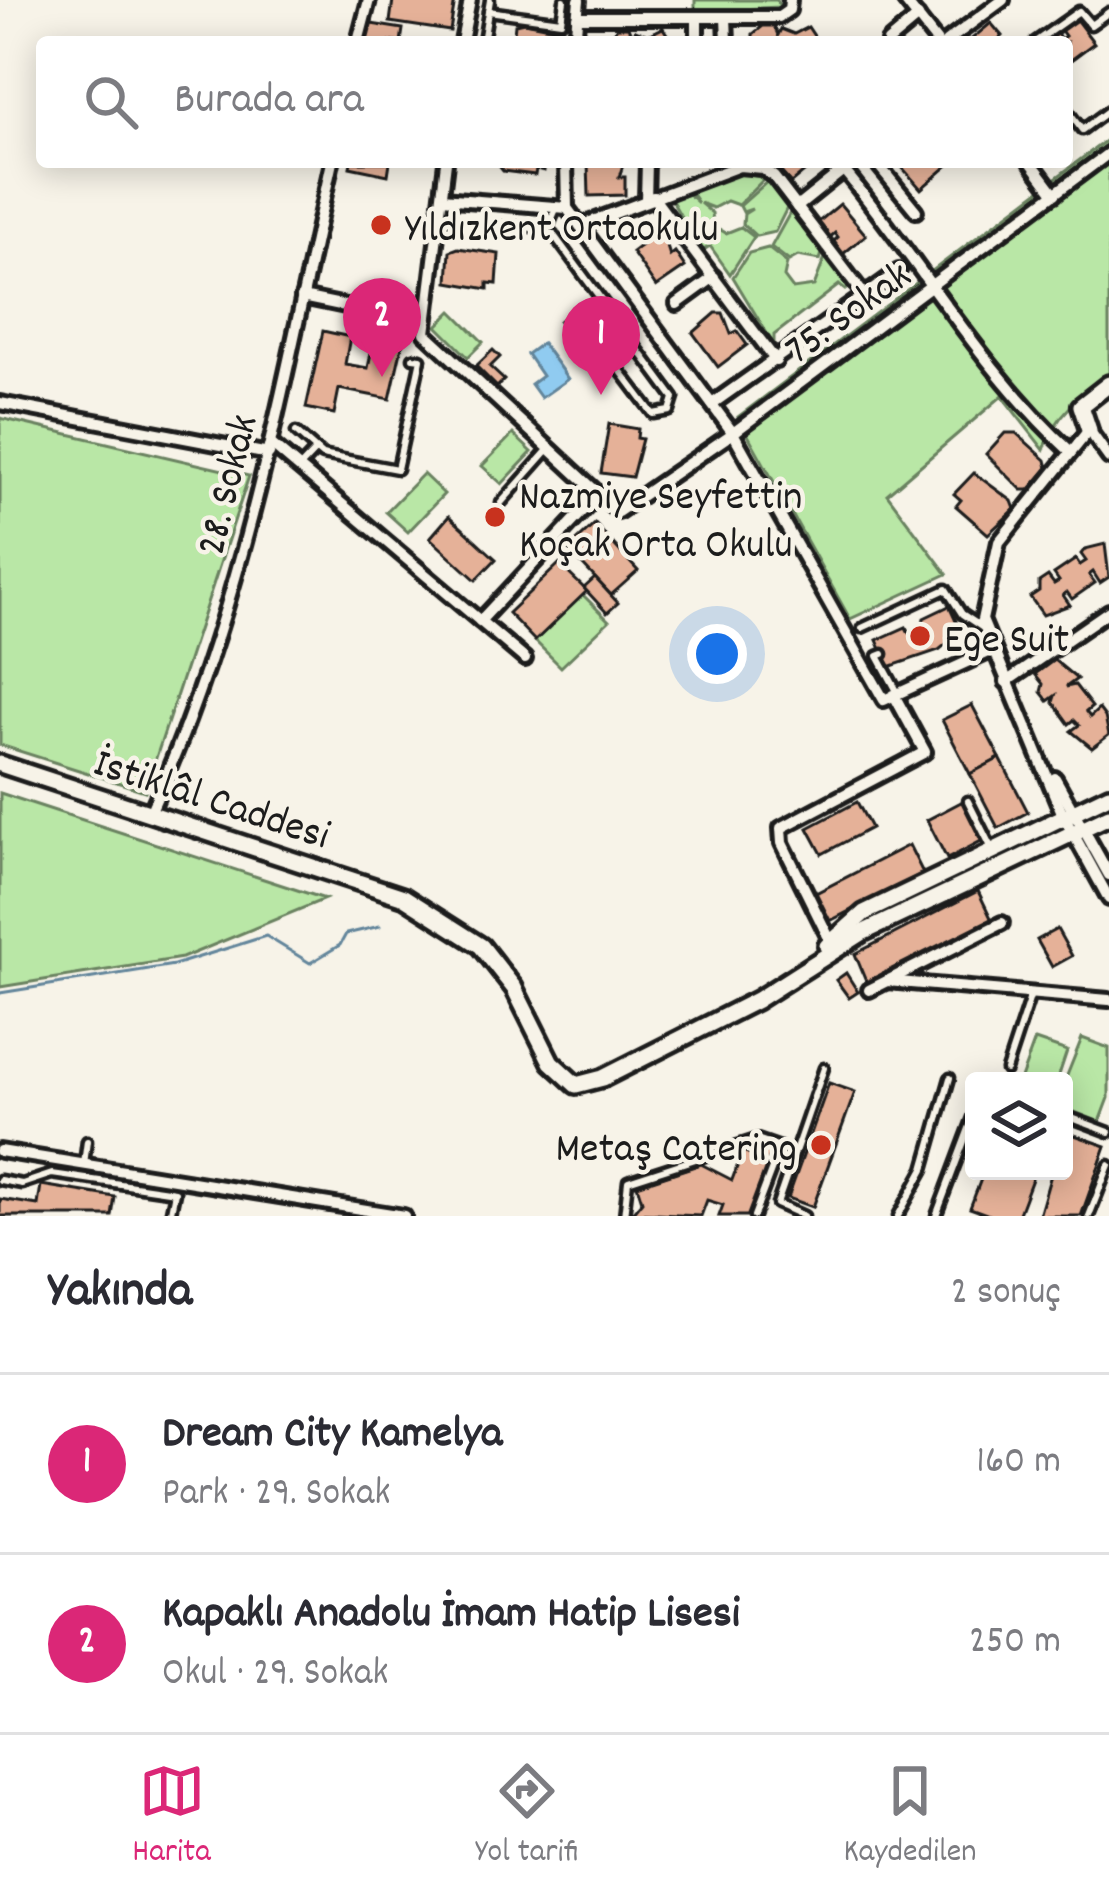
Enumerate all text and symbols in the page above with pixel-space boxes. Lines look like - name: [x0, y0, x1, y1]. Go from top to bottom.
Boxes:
- search box: [36, 36, 1073, 168]
- icon: search: [78, 69, 144, 135]
- text: Burada ara: [174, 70, 364, 134]
- place label: Yıldızkent Ortaokulu: [405, 202, 719, 262]
- marker: Yıldızkent Ortaokulu: [368, 212, 394, 238]
- street label: 75. Sokak: [774, 249, 926, 382]
- pin: 2: [343, 278, 421, 377]
- pin: 1: [562, 296, 640, 395]
- street label: 28. Sokak: [184, 409, 277, 562]
- place label: Nazmiye Seyfettin Koçak Orta Okulu: [519, 470, 802, 578]
- marker: Nazmiye Seyfettin Koçak Orta Okulu: [482, 504, 508, 530]
- place label: Ege Suit: [944, 613, 1069, 673]
- marker: Ege Suit: [907, 623, 933, 649]
- your location: [687, 624, 747, 684]
- street label: İstiklâl Caddesi: [85, 736, 336, 869]
- map controls: [965, 1072, 1073, 1180]
- button: layers: [965, 1072, 1073, 1180]
- place label: Metaş Catering: [555, 1122, 797, 1182]
- marker: Metaş Catering: [808, 1132, 834, 1158]
- text: Yakında: [48, 1258, 192, 1330]
- text: 2 sonuç: [951, 1267, 1061, 1322]
- text: Dream City Kamelya: [162, 1404, 502, 1468]
- text: 1: [83, 1436, 91, 1491]
- text: 160 m: [976, 1436, 1061, 1491]
- text: Park · 29. Sokak: [162, 1468, 390, 1523]
- text: Kapaklı Anadolu İmam Hatip Lisesi: [162, 1584, 740, 1648]
- text: 2: [78, 1616, 96, 1671]
- text: 250 m: [969, 1616, 1061, 1671]
- text: Okul · 29. Sokak: [162, 1648, 388, 1703]
- tab: Harita: [132, 1758, 211, 1877]
- tab: Yol tarifi: [475, 1758, 579, 1877]
- tab: Kaydedilen: [843, 1758, 977, 1877]

